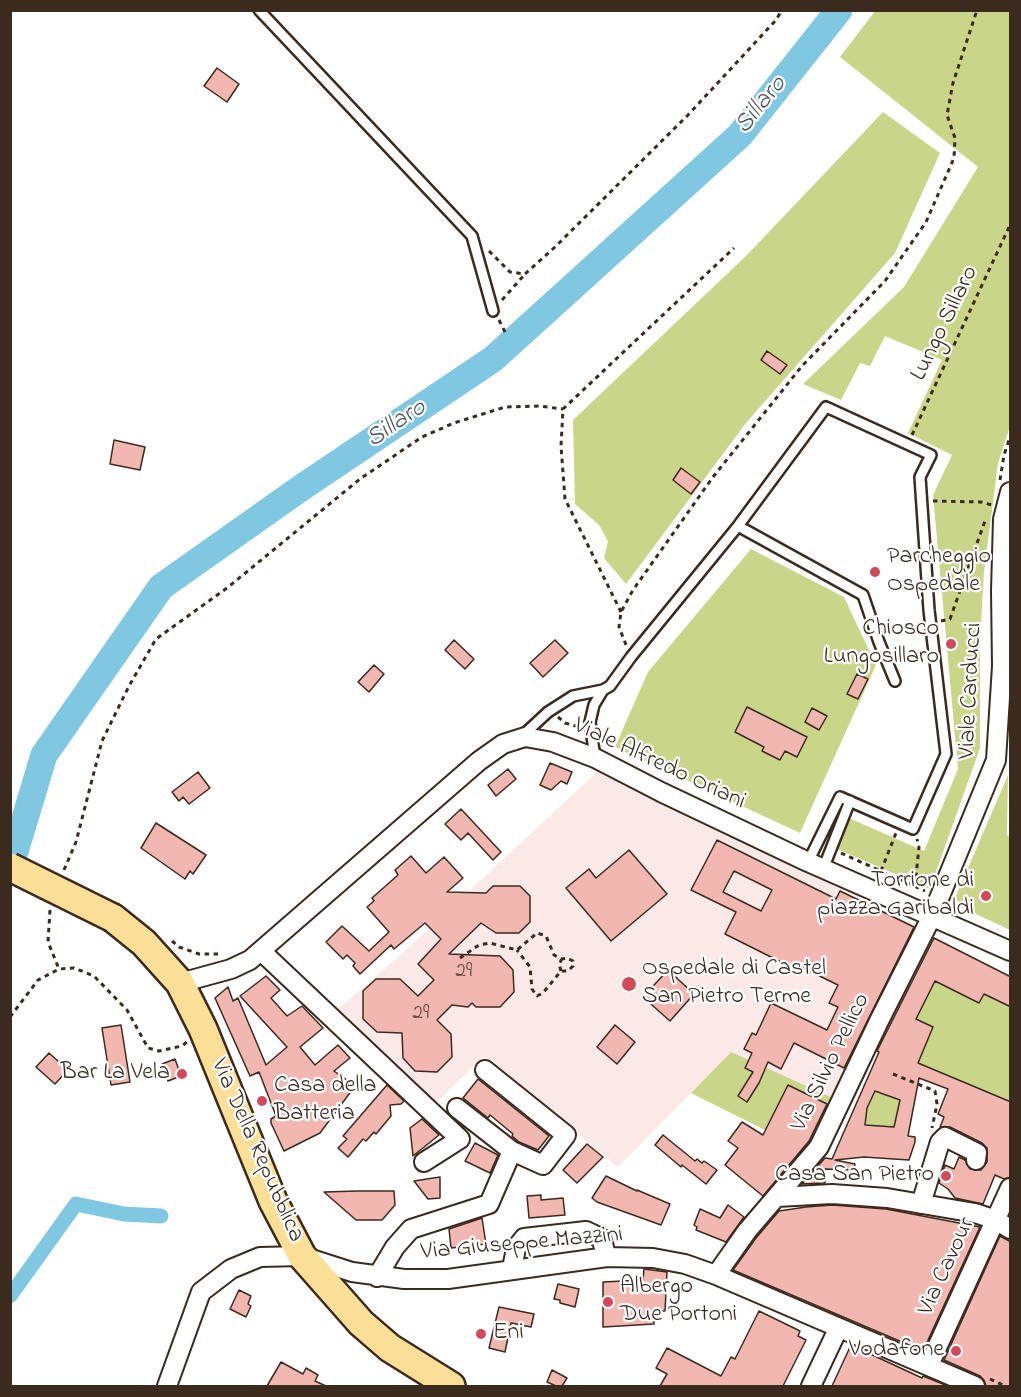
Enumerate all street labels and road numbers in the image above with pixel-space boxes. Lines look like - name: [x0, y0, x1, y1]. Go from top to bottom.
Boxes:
- street label: Lungo Sillaro: [906, 262, 986, 386]
- street label: Viale Carducci: [954, 622, 990, 760]
- street label: Viale Alfredo Oriani: [568, 713, 750, 817]
- street label: Via Silvio Pellico: [786, 989, 878, 1137]
- street label: Via Della Repubblica: [203, 1055, 309, 1247]
- street label: Via Cavour: [913, 1213, 983, 1321]
- street label: Via Giuseppe Mazzini: [420, 1222, 624, 1268]

